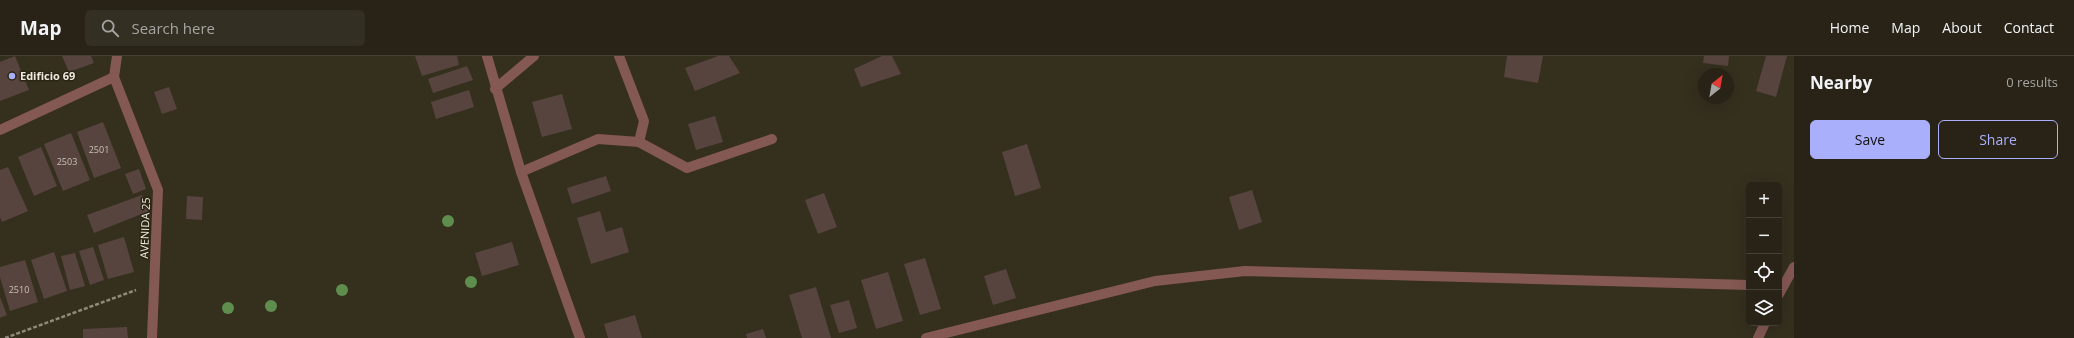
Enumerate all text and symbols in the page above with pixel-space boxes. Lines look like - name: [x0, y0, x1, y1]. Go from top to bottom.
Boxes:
- search box: [85, 10, 365, 46]
- text: Map: [20, 15, 61, 41]
- icon: search: [99, 17, 121, 39]
- text: Search here: [131, 18, 215, 38]
- text: Home: [1830, 18, 1869, 37]
- text: Map: [1891, 18, 1920, 37]
- text: About: [1942, 18, 1982, 37]
- text: Contact: [2004, 18, 2054, 37]
- place label: Edificio 69: [20, 68, 75, 83]
- north arrow: [1698, 68, 1734, 104]
- marker: Edificio 69: [7, 71, 17, 81]
- text: Nearby: [1810, 71, 1872, 94]
- text: 0 results: [2006, 73, 2058, 91]
- button: Save: [1810, 120, 1930, 159]
- button: Share: [1938, 120, 2058, 159]
- house number: 2501: [89, 143, 109, 156]
- house number: 2503: [57, 155, 77, 168]
- map controls: [1746, 182, 1782, 326]
- button: +: [1746, 182, 1782, 218]
- street label: AVENIDA 25: [136, 197, 153, 259]
- button: −: [1746, 218, 1782, 254]
- button: locate: [1746, 254, 1782, 290]
- house number: 2510: [9, 283, 29, 296]
- button: layers: [1746, 290, 1782, 326]

